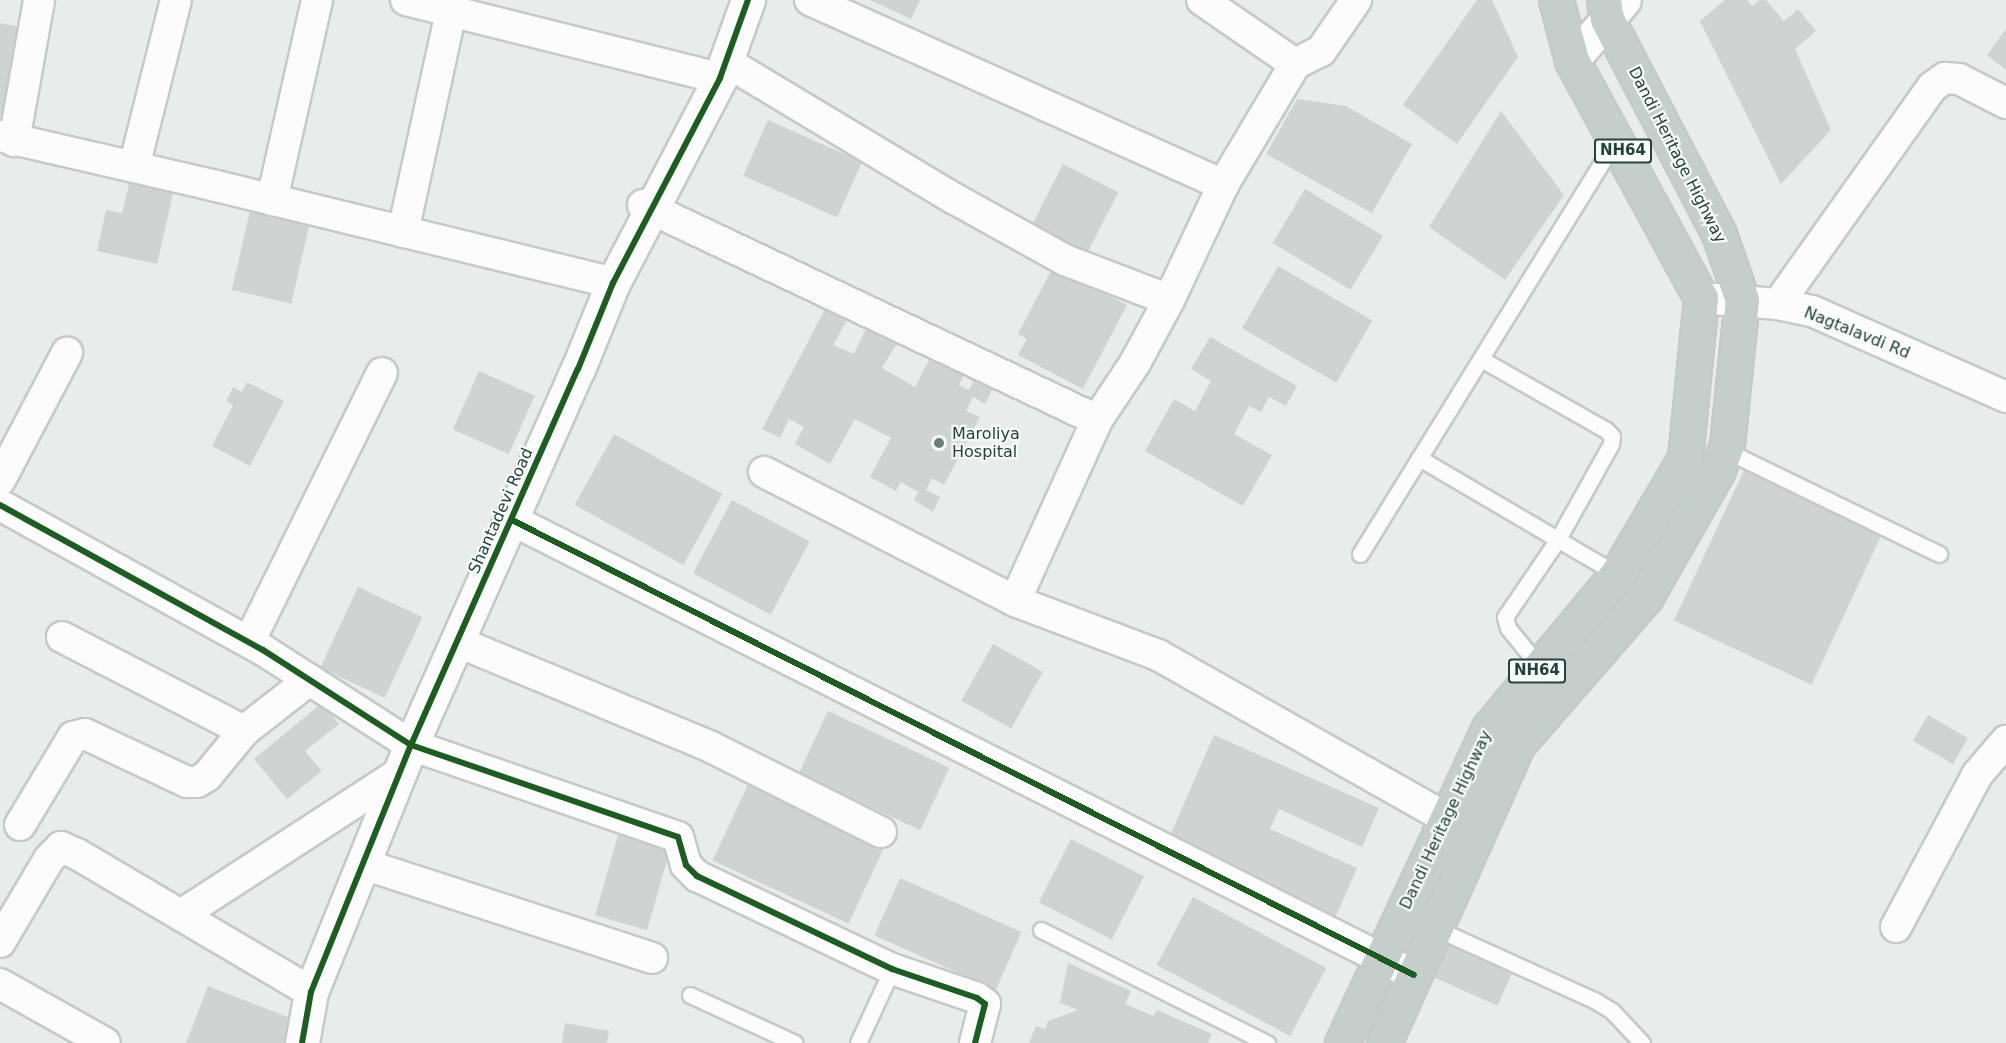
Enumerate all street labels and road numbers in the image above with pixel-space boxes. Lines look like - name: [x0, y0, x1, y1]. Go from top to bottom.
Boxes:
- street label: Dandi Heritage Highway: [1624, 64, 1730, 246]
- road number: NH64: [1593, 139, 1653, 163]
- street label: Nagtalavdi Rd: [1801, 303, 1913, 363]
- street label: Shantadevi Road: [465, 445, 537, 577]
- road number: NH64: [1507, 659, 1567, 683]
- street label: Dandi Heritage Highway: [1396, 728, 1496, 912]

